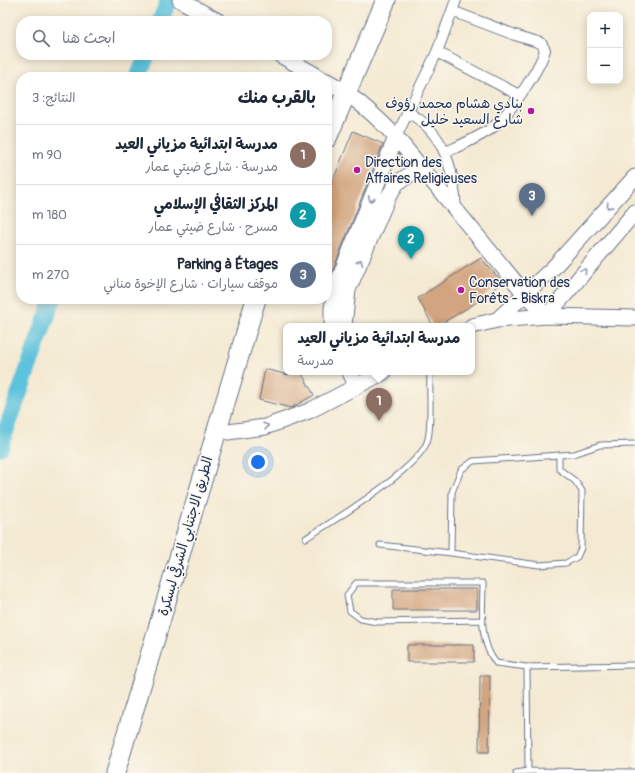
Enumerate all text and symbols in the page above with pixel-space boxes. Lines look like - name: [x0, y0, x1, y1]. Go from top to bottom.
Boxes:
- map controls: [587, 12, 623, 84]
- button: +: [587, 12, 623, 48]
- search box: [16, 16, 332, 60]
- icon: search: [30, 27, 52, 49]
- text: ابحث هنا: [62, 29, 115, 48]
- button: −: [587, 48, 623, 84]
- text: بالقرب منك: [238, 87, 316, 108]
- text: النتائج: 3: [32, 90, 76, 106]
- place label: بنادي هشام محمد رؤوف شارع السعيد خليل: [385, 95, 523, 129]
- marker: بنادي هشام محمد رؤوف شارع السعيد خليل: [526, 106, 536, 116]
- text: مدرسة ابتدائية مزياني العيد: [115, 135, 278, 154]
- text: 90 m: [32, 147, 62, 163]
- text: 1: [300, 147, 306, 163]
- place label: Direction des Affaires Religieuses: [365, 154, 478, 187]
- text: مدرسة · شارع ضيتي عمار: [145, 159, 278, 175]
- marker: Direction des Affaires Religieuses: [352, 165, 362, 175]
- pin: 3: [519, 183, 545, 216]
- text: المركز الثقافي الإسلامي: [154, 195, 278, 214]
- one-way arrow: [368, 195, 376, 202]
- one-way arrow: [606, 201, 614, 209]
- text: 180 m: [32, 207, 67, 223]
- text: 2: [299, 207, 307, 223]
- text: مسرح · شارع ضيتي عمار: [149, 219, 278, 235]
- pin: 2: [398, 226, 424, 259]
- text: Parking à Étages: [177, 255, 278, 274]
- one-way arrow: [355, 258, 363, 266]
- text: 270 m: [32, 267, 69, 283]
- text: 3: [299, 267, 307, 283]
- one-way arrow: [580, 268, 587, 276]
- place label: Conservation des Forêts - Biskra: [469, 274, 571, 307]
- text: موقف سيارات · شارع الإخوة مناني: [103, 276, 278, 292]
- marker: Conservation des Forêts - Biskra: [456, 285, 466, 295]
- popup: [283, 323, 475, 375]
- text: مدرسة ابتدائية مزياني العيد: [298, 329, 460, 348]
- text: مدرسة: [298, 353, 334, 369]
- pin: 1: [366, 388, 392, 421]
- one-way arrow: [263, 422, 270, 431]
- your location: [248, 452, 268, 472]
- street label: الطريق الاجتنابي الشرقي لبسكرة: [155, 454, 220, 619]

